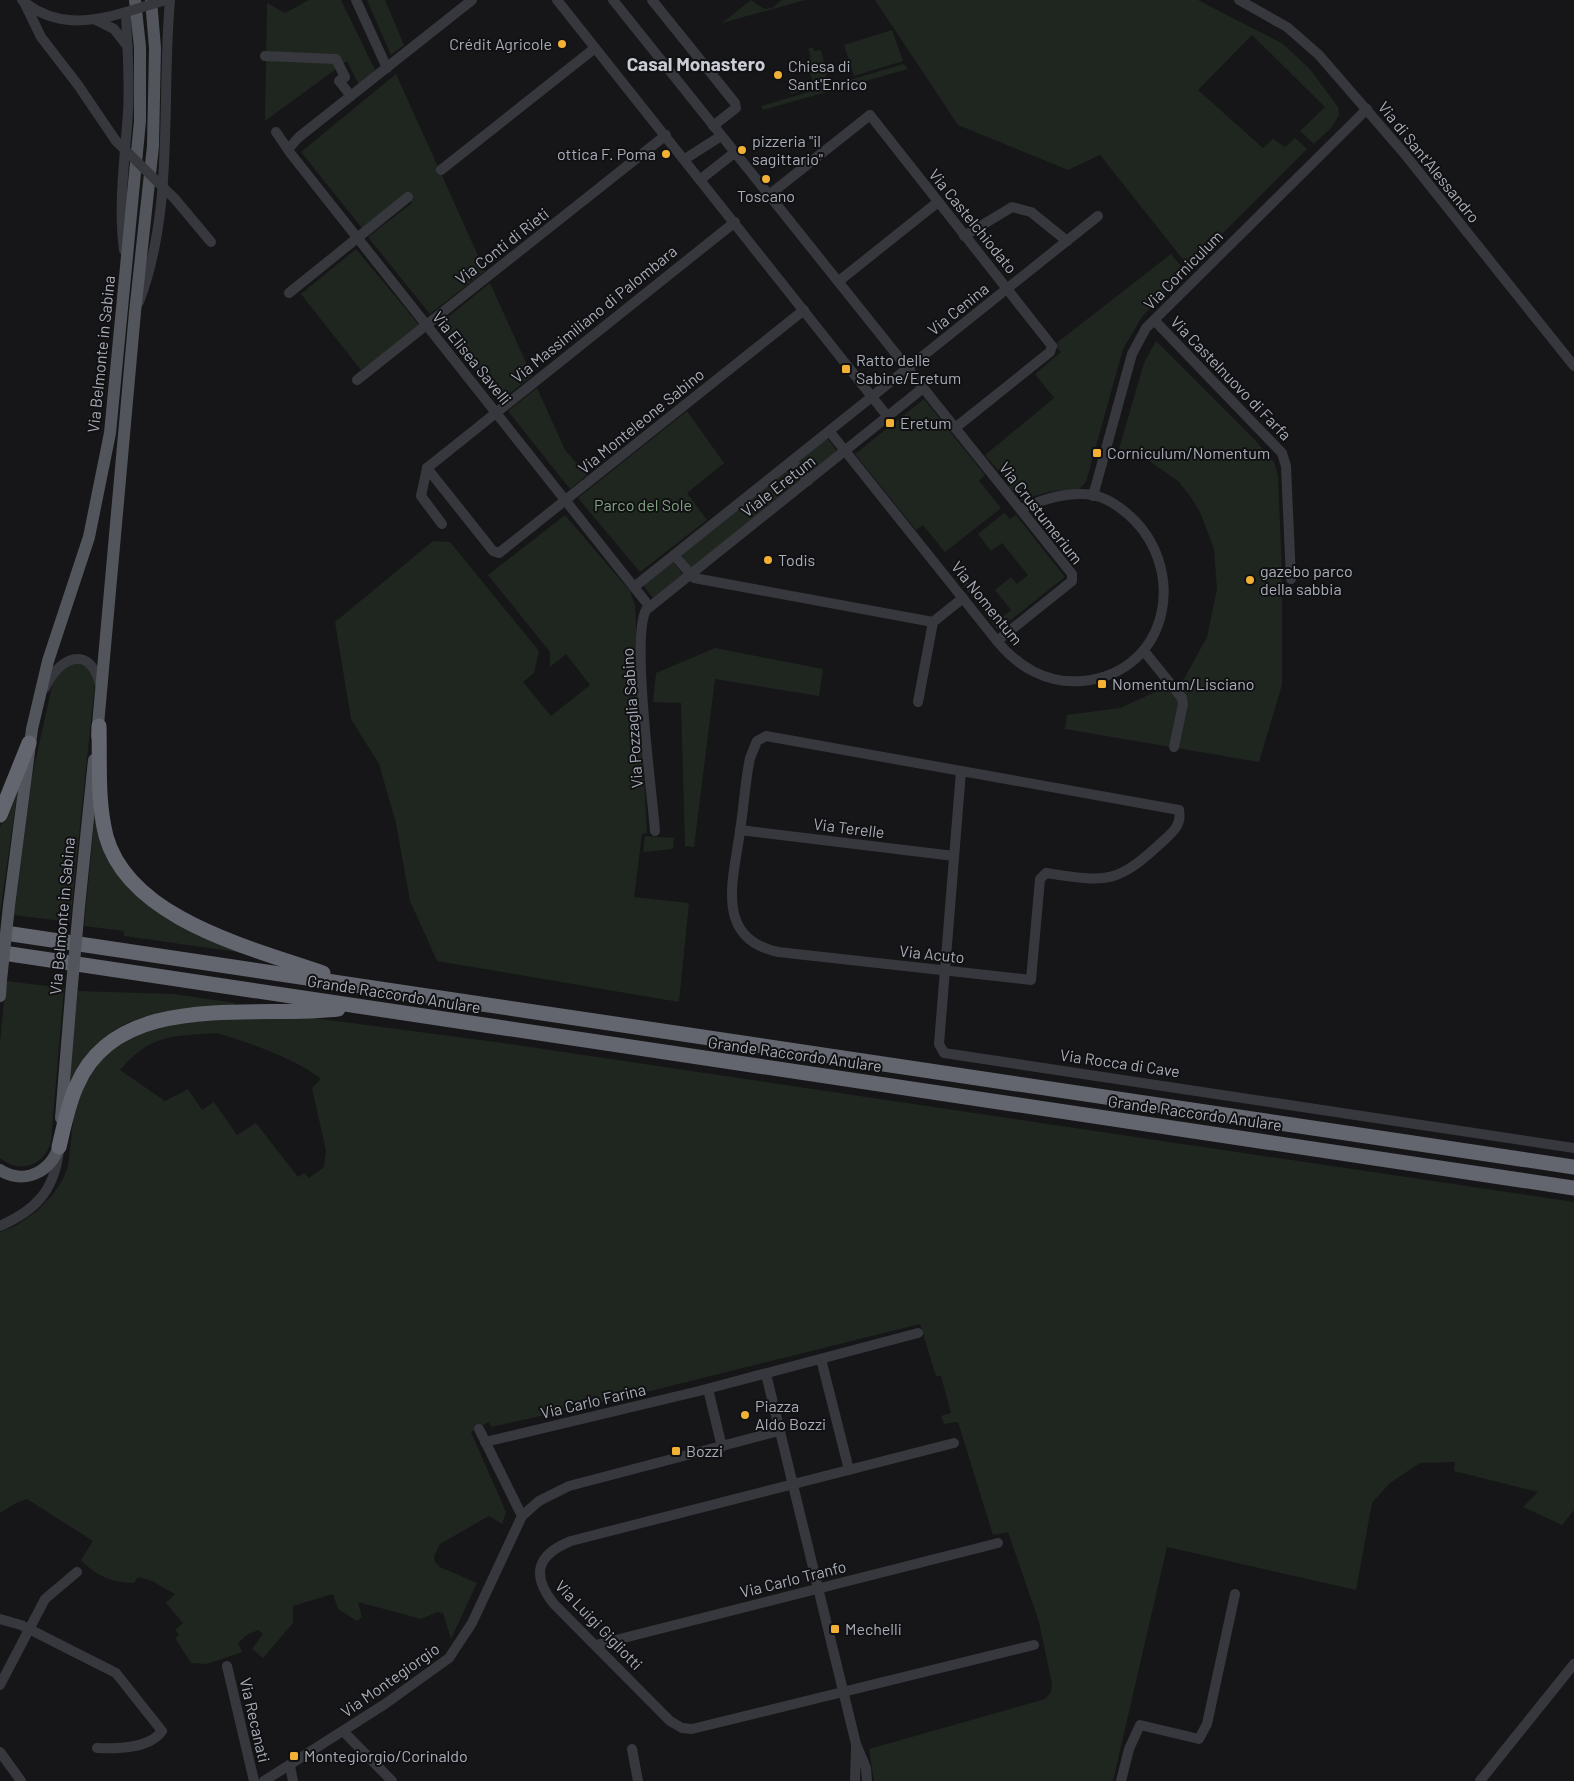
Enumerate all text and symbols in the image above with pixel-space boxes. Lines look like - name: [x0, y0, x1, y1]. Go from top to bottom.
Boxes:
- place label: Crédit Agricole: [449, 34, 552, 53]
- marker: Crédit Agricole: [556, 38, 568, 50]
- district label: Casal Monastero: [627, 52, 765, 75]
- place label: Chiesa di Sant'Enrico: [788, 56, 867, 93]
- marker: Chiesa di Sant'Enrico: [772, 69, 784, 81]
- street label: Via di Sant'Alessandro: [1375, 97, 1484, 226]
- place label: pizzeria "il sagittario": [752, 131, 823, 168]
- place label: ottica F. Poma: [557, 144, 656, 163]
- marker: pizzeria "il sagittario": [736, 144, 748, 156]
- marker: ottica F. Poma: [660, 148, 672, 160]
- street label: Via Castelchiodato: [925, 165, 1021, 277]
- marker: Toscano: [760, 173, 772, 185]
- place label: Toscano: [737, 186, 795, 205]
- street label: Via Conti di Rieti: [451, 203, 552, 288]
- street label: Via Corniculum: [1139, 226, 1226, 313]
- street label: Via Massimiliano di Palombara: [507, 241, 680, 386]
- street label: Via Belmonte in Sabina: [83, 274, 118, 433]
- street label: Via Cenina: [923, 278, 992, 339]
- street label: Via Elisea Savelli: [429, 307, 516, 408]
- street label: Via Castelnuovo di Farfa: [1167, 312, 1296, 444]
- place label: Ratto delle Sabine/Eretum: [856, 350, 961, 387]
- marker: Ratto delle Sabine/Eretum: [840, 363, 852, 375]
- street label: Via Monteleone Sabino: [574, 364, 707, 477]
- place label: Eretum: [900, 413, 951, 432]
- marker: Eretum: [884, 417, 896, 429]
- place label: Corniculum/Nomentum: [1107, 443, 1270, 462]
- marker: Corniculum/Nomentum: [1091, 447, 1103, 459]
- street label: Viale Eretum: [737, 451, 818, 520]
- street label: Via Crustumerium: [996, 458, 1087, 568]
- park label: Parco del Sole: [594, 495, 692, 514]
- place label: Todis: [778, 550, 815, 569]
- marker: Todis: [762, 554, 774, 566]
- street label: Via Nomentum: [948, 557, 1027, 648]
- place label: gazebo parco della sabbia: [1260, 561, 1353, 598]
- marker: gazebo parco della sabbia: [1244, 574, 1256, 586]
- street label: Via Pozzaglia Sabino: [617, 647, 646, 789]
- place label: Nomentum/Lisciano: [1112, 674, 1254, 693]
- marker: Nomentum/Lisciano: [1096, 678, 1108, 690]
- street label: Via Terelle: [812, 814, 886, 841]
- street label: Via Belmonte in Sabina: [45, 836, 78, 995]
- street label: Via Acuto: [898, 941, 966, 966]
- street label: Grande Raccordo Anulare: [306, 970, 482, 1017]
- street label: Grande Raccordo Anulare: [707, 1032, 883, 1075]
- street label: Via Rocca di Cave: [1059, 1045, 1181, 1080]
- street label: Grande Raccordo Anulare: [1107, 1091, 1283, 1134]
- street label: Via Carlo Farina: [538, 1379, 647, 1422]
- place label: Piazza Aldo Bozzi: [755, 1396, 826, 1433]
- marker: Piazza Aldo Bozzi: [739, 1409, 751, 1421]
- place label: Bozzi: [686, 1441, 723, 1460]
- marker: Bozzi: [670, 1445, 682, 1457]
- street label: Via Carlo Tranfo: [738, 1556, 848, 1601]
- street label: Via Luigi Gigliotti: [552, 1576, 647, 1673]
- place label: Mechelli: [845, 1619, 902, 1638]
- marker: Mechelli: [829, 1623, 841, 1635]
- street label: Via Montegiorgio: [337, 1639, 443, 1721]
- street label: Via Recanati: [237, 1676, 274, 1764]
- place label: Montegiorgio/Corinaldo: [304, 1746, 468, 1765]
- marker: Montegiorgio/Corinaldo: [288, 1750, 300, 1762]

